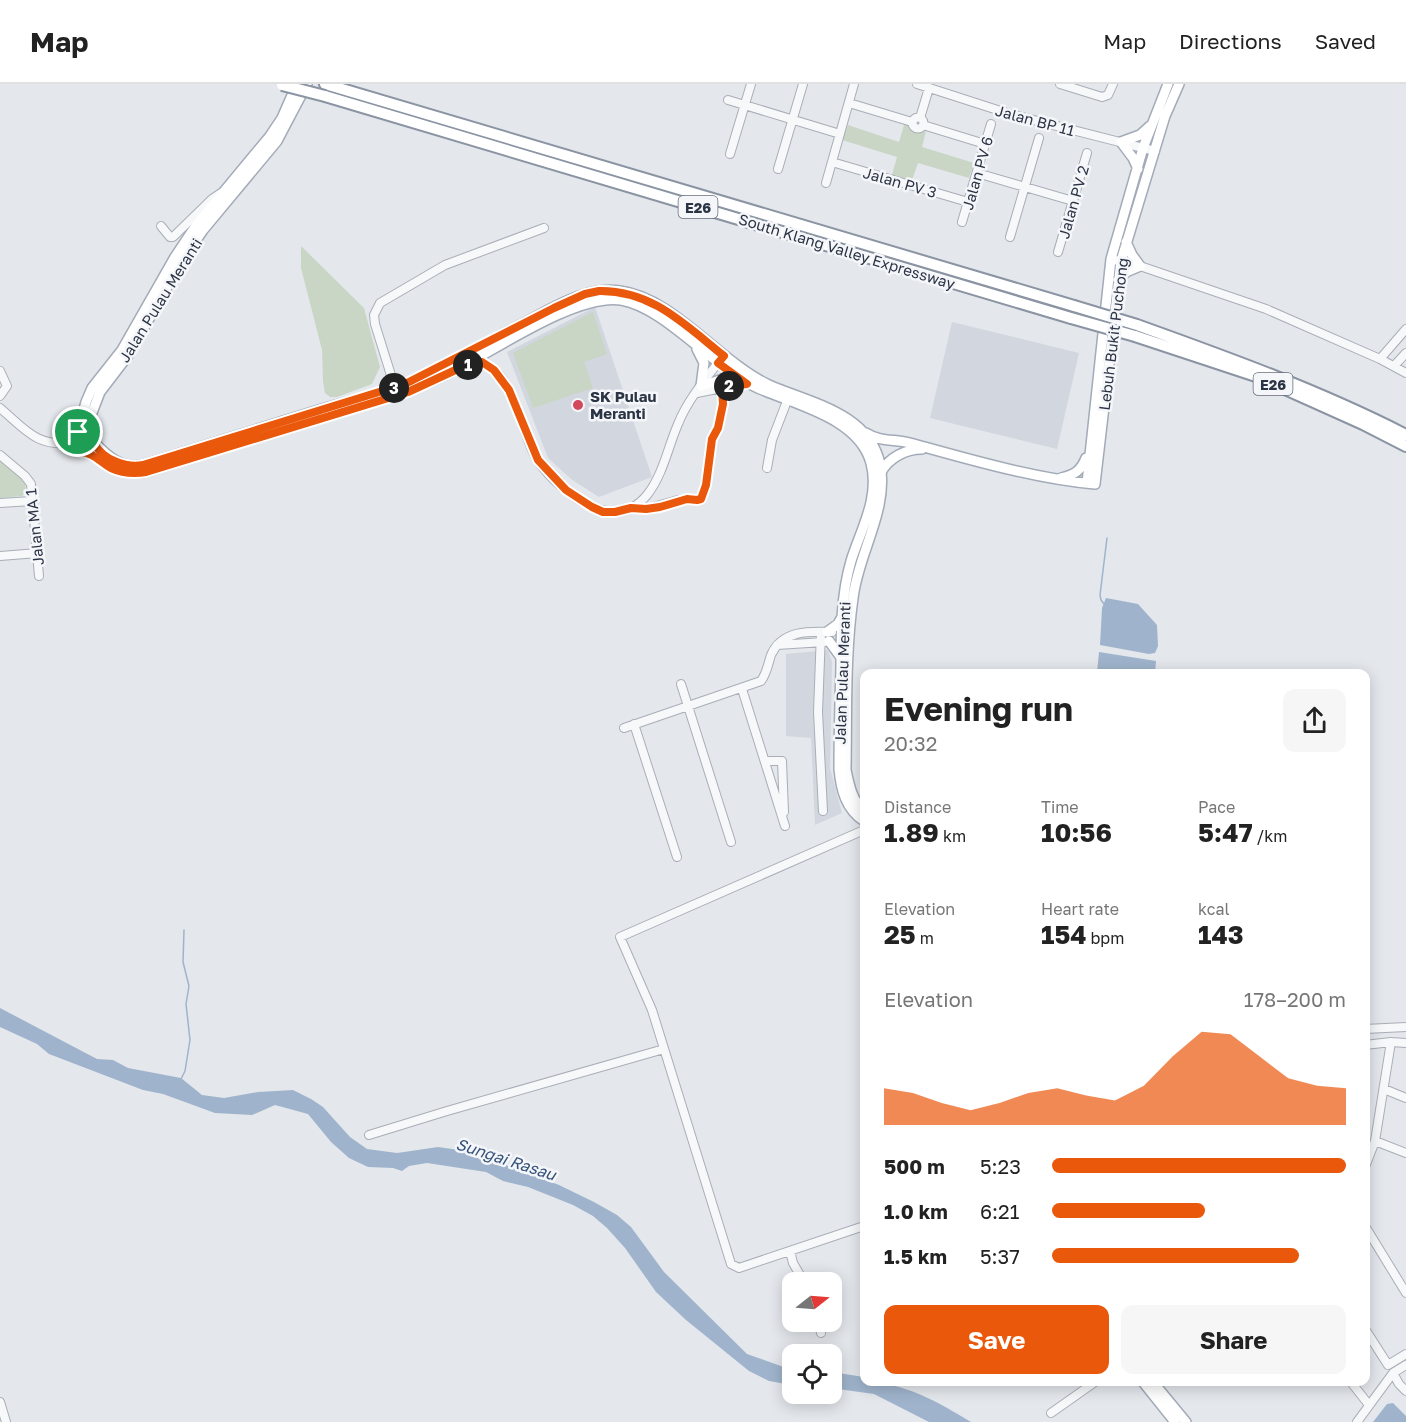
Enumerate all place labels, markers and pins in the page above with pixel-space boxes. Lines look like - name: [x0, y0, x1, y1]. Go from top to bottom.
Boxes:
- pin: 1: [453, 350, 483, 380]
- pin: 2: [714, 371, 744, 401]
- pin: 3: [379, 373, 409, 403]
- place label: SK Pulau Meranti: [590, 387, 656, 422]
- marker: SK Pulau Meranti: [571, 398, 585, 412]
- pin: [52, 406, 103, 457]

